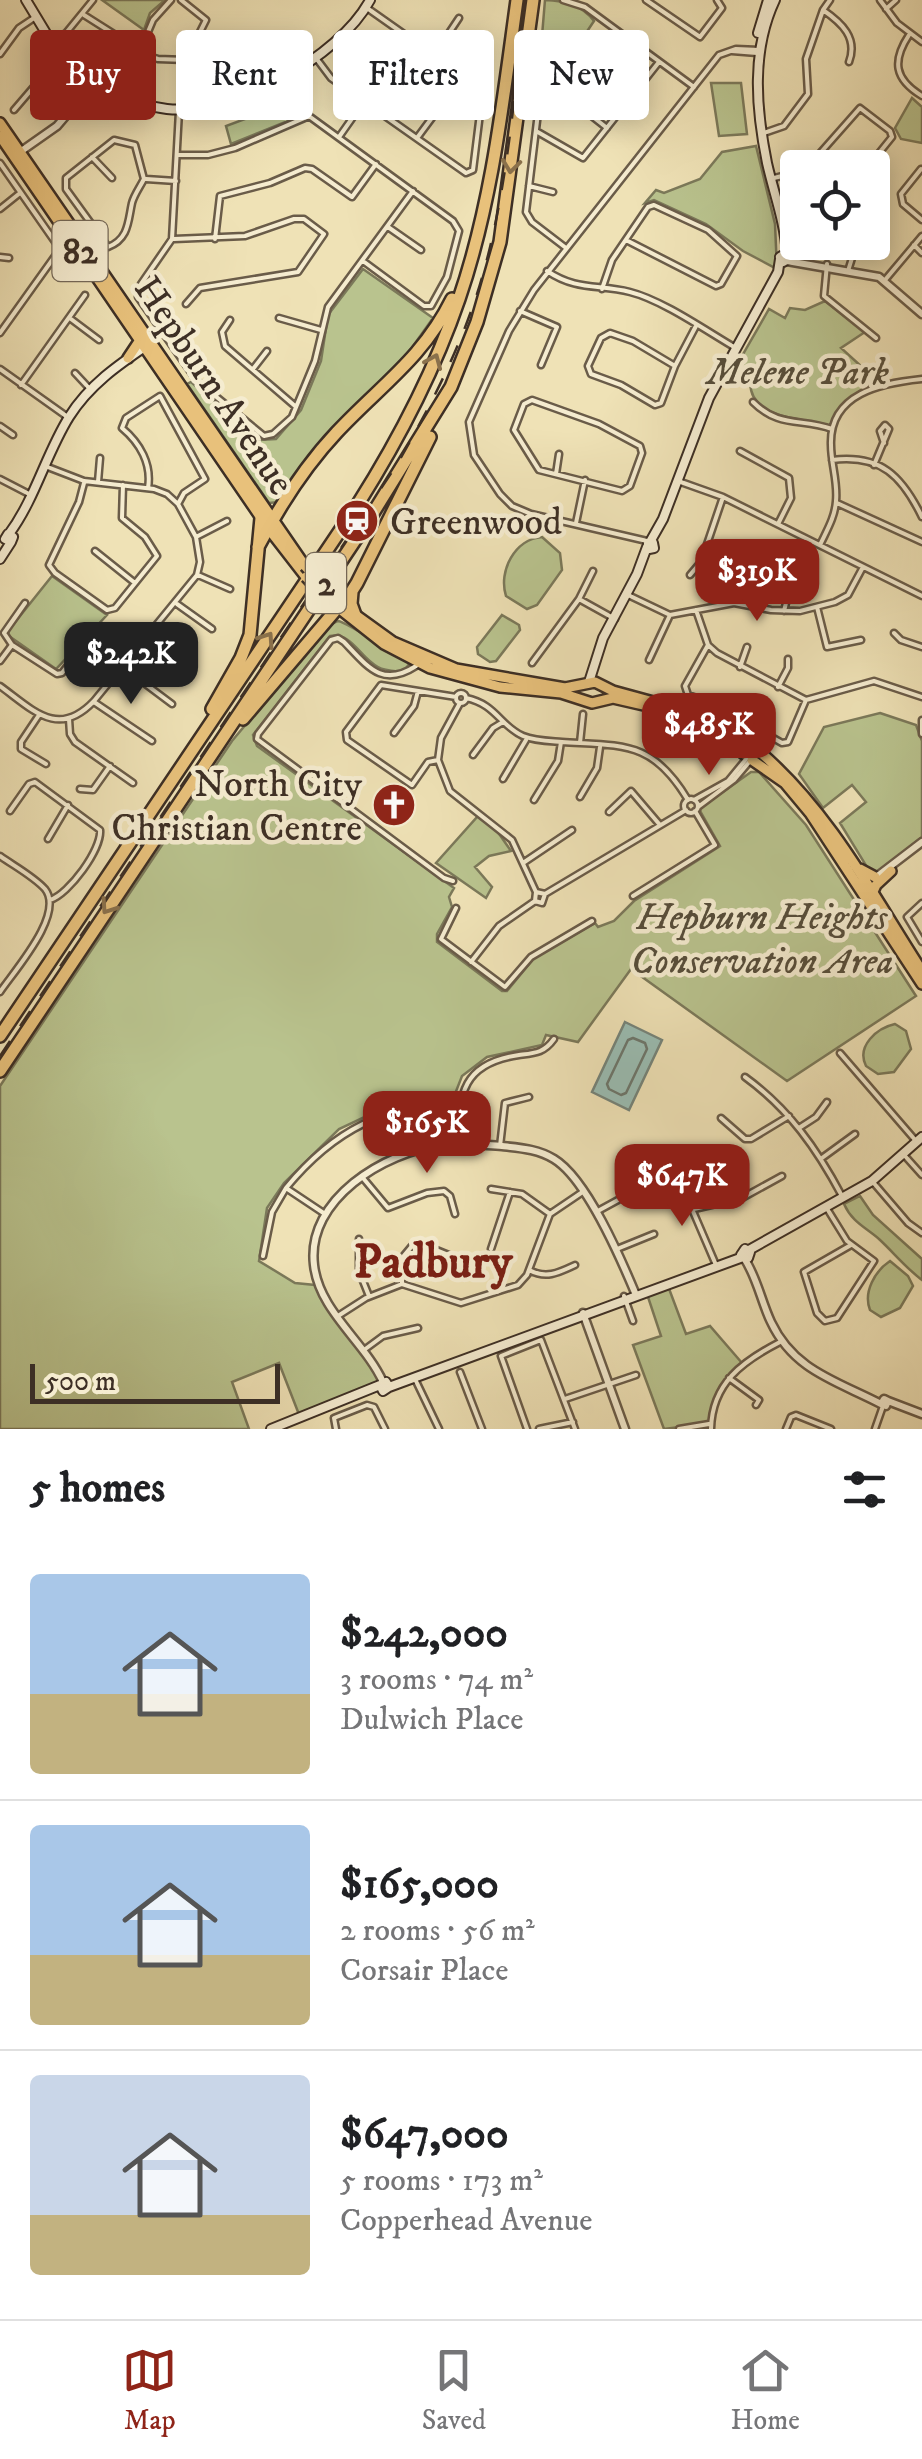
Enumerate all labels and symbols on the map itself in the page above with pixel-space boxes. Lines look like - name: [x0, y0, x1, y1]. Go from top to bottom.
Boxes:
- one-way arrow: [501, 158, 522, 174]
- road number: 82: [52, 221, 108, 281]
- street label: Hepburn Avenue: [122, 267, 304, 505]
- park label: Melene Park: [704, 349, 889, 397]
- one-way arrow: [422, 353, 442, 371]
- station icon: Greenwood: [334, 498, 380, 544]
- place label: Greenwood: [390, 499, 562, 547]
- pin: $319K: [687, 539, 827, 624]
- road number: 2: [306, 553, 346, 613]
- pin: $242K: [61, 622, 201, 707]
- one-way arrow: [255, 632, 274, 650]
- pin: $485K: [639, 693, 779, 778]
- place label: North City Christian Centre: [111, 761, 363, 853]
- church icon: North City Christian Centre: [371, 782, 417, 828]
- park label: Hepburn Heights Conservation Area: [630, 894, 894, 986]
- one-way arrow: [102, 897, 121, 915]
- pin: $165K: [357, 1091, 497, 1176]
- pin: $647K: [612, 1144, 752, 1229]
- district label: Padbury: [354, 1233, 513, 1293]
- scale bar: [30, 1359, 280, 1404]

